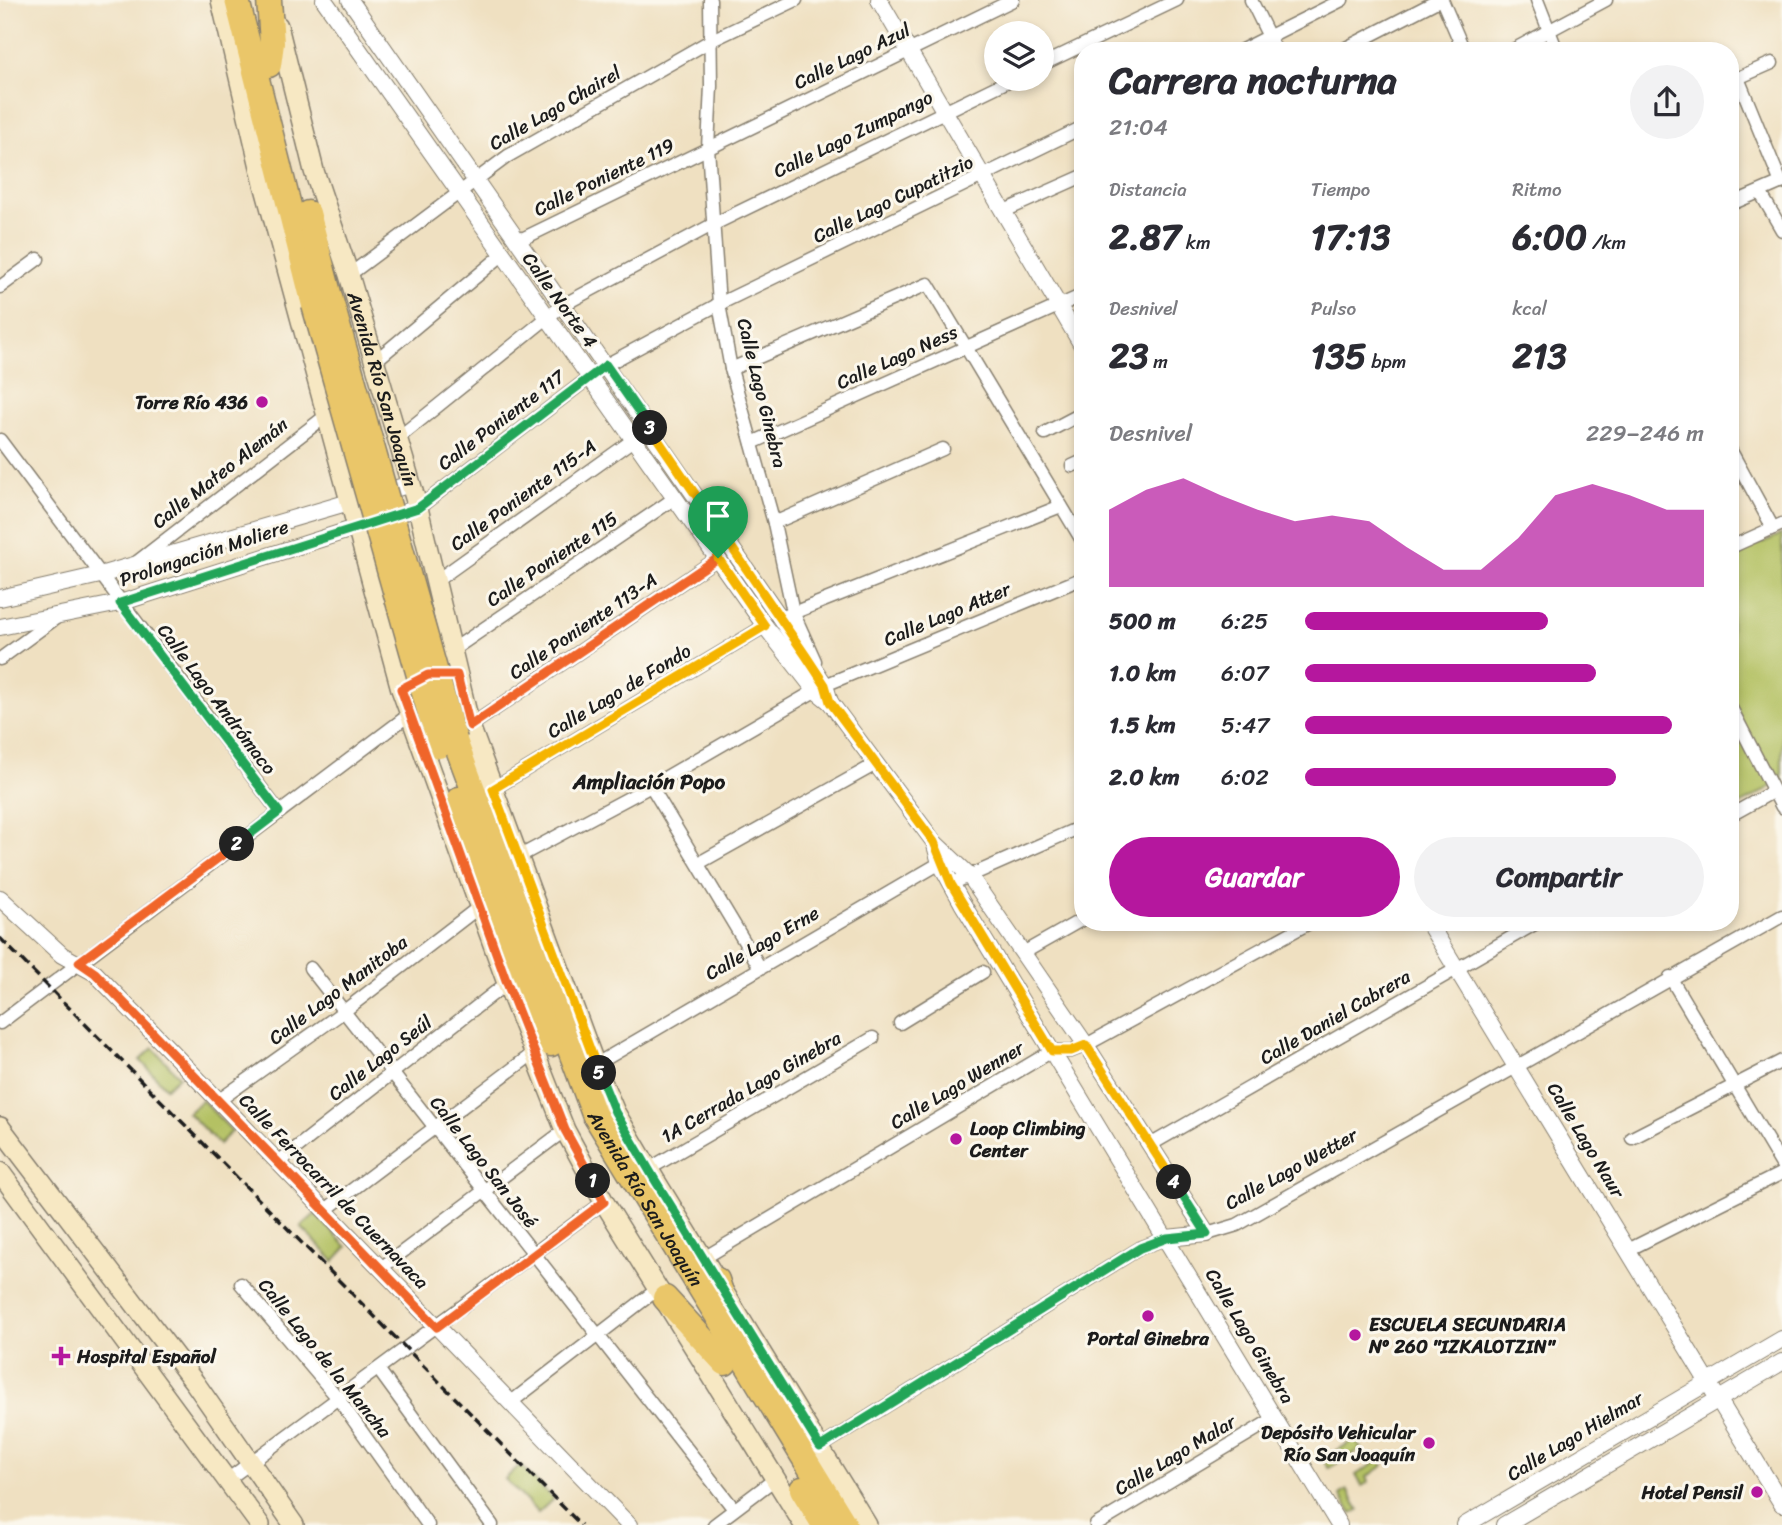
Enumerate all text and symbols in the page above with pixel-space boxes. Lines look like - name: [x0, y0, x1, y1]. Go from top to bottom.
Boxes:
- street label: Calle Lago Azul: [788, 13, 917, 99]
- map controls: [984, 21, 1054, 91]
- button: layers: [984, 21, 1054, 91]
- text: Carrera nocturna: [1109, 47, 1397, 114]
- street label: Calle Lago Chairel: [482, 56, 628, 159]
- button: share: [1630, 65, 1704, 139]
- street label: Calle Lago Zumpango: [767, 81, 939, 187]
- text: 21:04: [1109, 107, 1168, 148]
- street label: Calle Poniente 119: [528, 129, 680, 225]
- street label: Calle Lago Cupatitzio: [807, 146, 979, 252]
- text: Distancia: [1109, 173, 1187, 206]
- text: Tiempo: [1311, 173, 1370, 206]
- text: Ritmo: [1512, 173, 1562, 206]
- text: 2.87: [1109, 206, 1181, 268]
- text: 17:13: [1311, 206, 1390, 268]
- text: 6:00: [1512, 206, 1587, 268]
- text: km: [1181, 226, 1210, 259]
- text: /km: [1587, 226, 1626, 259]
- street label: Calle Norte 4: [514, 245, 606, 355]
- street label: Avenida Río San Joaquín: [338, 286, 427, 491]
- text: Desnivel: [1109, 292, 1178, 325]
- text: Pulso: [1311, 292, 1356, 325]
- text: kcal: [1512, 292, 1547, 325]
- street label: Calle Lago Ginebra: [727, 315, 797, 472]
- street label: Calle Lago Ness: [831, 315, 963, 399]
- text: 23: [1109, 325, 1148, 387]
- text: 135: [1311, 325, 1366, 387]
- text: 213: [1512, 325, 1567, 387]
- text: m: [1148, 345, 1168, 378]
- text: bpm: [1366, 345, 1406, 378]
- street label: Calle Poniente 117: [430, 360, 573, 479]
- place label: Torre Río 436: [135, 386, 248, 419]
- marker: Torre Río 436: [254, 394, 270, 410]
- street label: Calle Mateo Alemán: [144, 409, 296, 537]
- pin: 3: [632, 410, 668, 446]
- text: 3: [644, 411, 655, 444]
- text: Desnivel: [1109, 413, 1192, 454]
- text: 229–246 m: [1586, 413, 1704, 454]
- street label: Calle Poniente 115-A: [443, 430, 603, 560]
- pin: [688, 486, 748, 558]
- icon: arrive: [699, 497, 737, 535]
- street label: Calle Poniente 115: [479, 502, 625, 616]
- street label: Prolongación Moliere: [115, 510, 293, 596]
- street label: Calle Poniente 113-A: [502, 564, 664, 688]
- street label: Calle Lago Atter: [878, 572, 1017, 656]
- text: 500 m: [1109, 601, 1176, 642]
- text: 6:25: [1221, 601, 1268, 642]
- street label: Calle Lago Andrómaco: [149, 616, 285, 782]
- street label: Calle Lago de Fondo: [540, 634, 698, 747]
- text: 1.0 km: [1109, 653, 1176, 694]
- text: 6:07: [1221, 653, 1269, 694]
- text: 1.5 km: [1109, 705, 1176, 746]
- text: 5:47: [1221, 705, 1270, 746]
- text: 2.0 km: [1109, 757, 1180, 798]
- text: 6:02: [1221, 757, 1269, 798]
- district label: Ampliación Popo: [572, 763, 725, 801]
- pin: 2: [219, 826, 254, 862]
- text: 2: [231, 827, 242, 860]
- button: Guardar: [1109, 837, 1400, 917]
- button: Compartir: [1414, 837, 1704, 917]
- street label: Calle Lago Erne: [698, 897, 826, 989]
- street label: Calle Lago Manitoba: [261, 926, 415, 1054]
- street label: Calle Daniel Cabrera: [1253, 960, 1417, 1074]
- street label: Calle Lago Seúl: [321, 1006, 440, 1109]
- street label: 1A Cerrada Lago Ginebra: [654, 1022, 848, 1152]
- street label: Calle Lago Wenner: [883, 1031, 1032, 1138]
- pin: 5: [582, 1056, 616, 1090]
- text: 5: [593, 1056, 604, 1089]
- street label: Calle Lago Naur: [1538, 1076, 1634, 1205]
- street label: Calle Ferrocarril de Cuernavaca: [231, 1085, 437, 1297]
- street label: Calle Lago San José: [421, 1088, 547, 1236]
- street label: Avenida Río San Joaquín: [578, 1103, 712, 1293]
- place label: Loop Climbing Center: [969, 1112, 1086, 1167]
- street label: Calle Lago Wetter: [1219, 1118, 1364, 1219]
- marker: Loop Climbing Center: [948, 1131, 964, 1147]
- pin: 1: [576, 1164, 610, 1198]
- text: 1: [588, 1164, 597, 1197]
- pin: 4: [1156, 1164, 1192, 1200]
- text: 4: [1168, 1165, 1179, 1198]
- street label: Calle Lago Ginebra: [1196, 1262, 1304, 1411]
- street label: Calle Lago de la Mancha: [250, 1271, 401, 1446]
- marker: Portal Ginebra: [1140, 1308, 1156, 1324]
- place label: ESCUELA SECUNDARIA Nº 260 "IZKALOTZIN": [1368, 1308, 1566, 1363]
- place label: Portal Ginebra: [1087, 1322, 1209, 1355]
- marker: ESCUELA SECUNDARIA Nº 260 "IZKALOTZIN": [1347, 1327, 1363, 1343]
- place label: Hospital Español: [76, 1340, 217, 1373]
- marker: Hospital Español: [51, 1346, 71, 1366]
- street label: Calle Lago Hielmar: [1500, 1381, 1651, 1490]
- street label: Calle Lago Malar: [1108, 1405, 1243, 1504]
- place label: Depósito Vehicular Río San Joaquín: [1261, 1416, 1417, 1471]
- marker: Depósito Vehicular Río San Joaquín: [1421, 1435, 1437, 1451]
- place label: Hotel Pensil: [1640, 1476, 1745, 1509]
- marker: Hotel Pensil: [1749, 1484, 1765, 1500]

